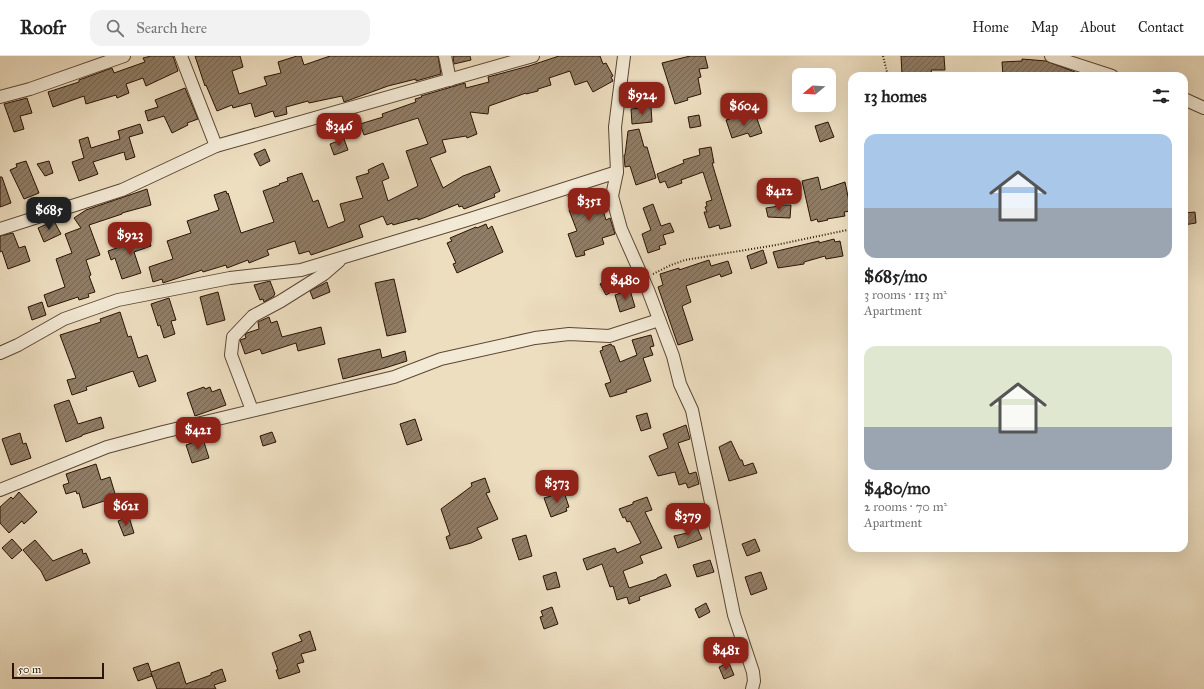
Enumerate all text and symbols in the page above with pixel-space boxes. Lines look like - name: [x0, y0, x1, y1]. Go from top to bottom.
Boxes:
- search box: [90, 10, 370, 46]
- text: Roofr: [20, 16, 66, 39]
- icon: search: [104, 17, 126, 39]
- text: Search here: [136, 19, 207, 37]
- text: Home: [972, 19, 1009, 36]
- text: Map: [1031, 19, 1058, 36]
- text: About: [1080, 19, 1116, 36]
- text: Contact: [1138, 19, 1184, 36]
- north arrow: [792, 68, 836, 112]
- map controls: [792, 68, 836, 112]
- pin: $924: [618, 82, 666, 116]
- icon: filters: [1150, 85, 1172, 107]
- text: 13 homes: [864, 86, 927, 107]
- text: $924: [628, 87, 656, 103]
- pin: $604: [720, 93, 768, 127]
- text: $604: [729, 98, 759, 114]
- pin: $346: [315, 113, 363, 147]
- text: $346: [326, 118, 352, 134]
- icon: home: [982, 160, 1054, 232]
- pin: $412: [755, 178, 803, 212]
- text: $412: [766, 183, 792, 199]
- pin: $351: [565, 188, 613, 222]
- text: $351: [577, 193, 601, 209]
- pin: $685: [25, 197, 73, 231]
- text: $685: [35, 202, 63, 218]
- pin: $923: [106, 222, 154, 256]
- text: $923: [117, 227, 143, 243]
- text: $685/mo: [864, 266, 927, 287]
- pin: $480: [601, 267, 649, 301]
- text: $480: [610, 272, 640, 288]
- text: 3 rooms · 113 m²: [864, 287, 947, 303]
- text: Apartment: [864, 303, 922, 319]
- icon: home: [982, 372, 1054, 444]
- pin: $421: [174, 417, 222, 451]
- text: $421: [185, 422, 211, 438]
- pin: $373: [533, 470, 581, 504]
- text: $373: [544, 475, 570, 491]
- text: $480/mo: [864, 478, 930, 499]
- pin: $621: [102, 493, 150, 527]
- text: $621: [113, 498, 139, 514]
- text: 2 rooms · 70 m²: [864, 499, 947, 515]
- pin: $379: [664, 503, 712, 537]
- text: $379: [675, 508, 701, 524]
- text: Apartment: [864, 515, 922, 531]
- pin: $481: [702, 637, 750, 671]
- text: $481: [712, 642, 740, 658]
- scale bar: [12, 661, 104, 680]
- text: 50 m: [18, 663, 41, 676]

